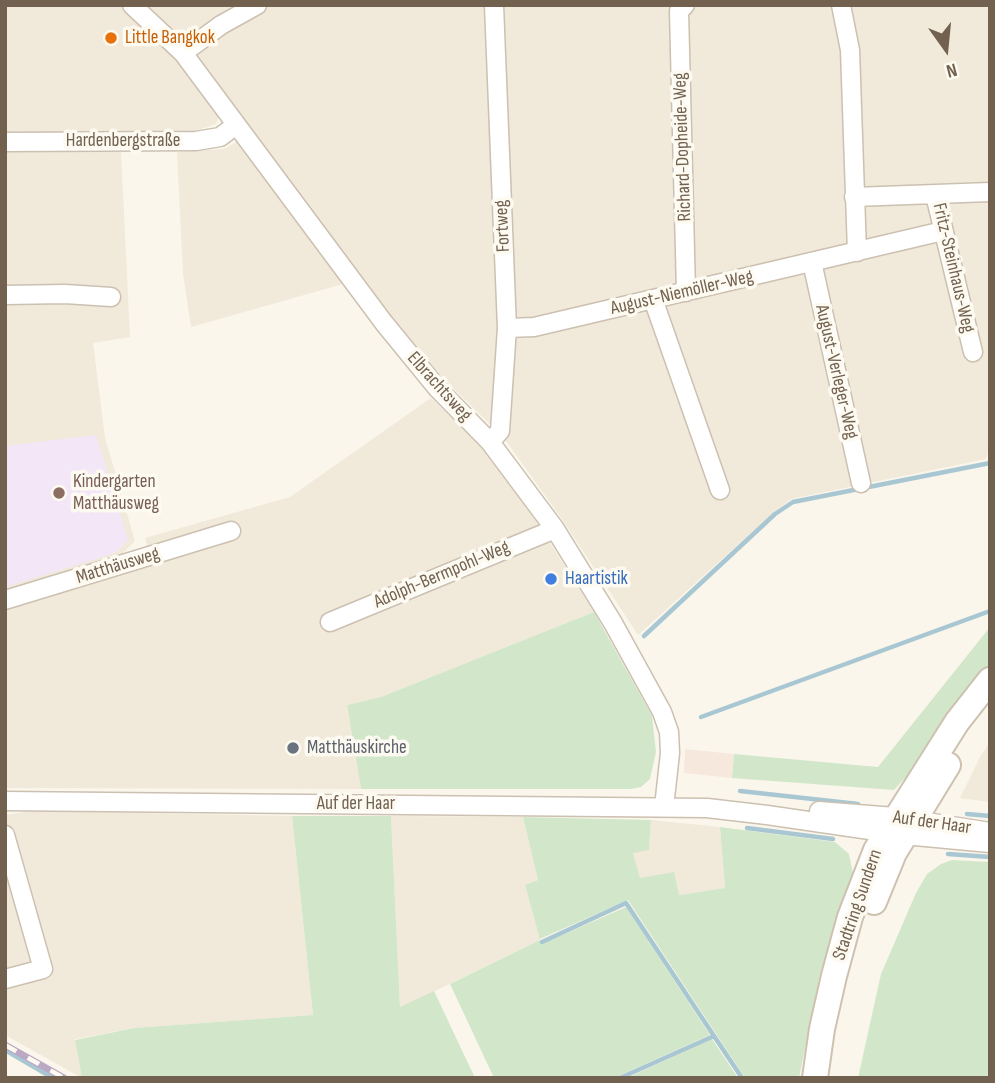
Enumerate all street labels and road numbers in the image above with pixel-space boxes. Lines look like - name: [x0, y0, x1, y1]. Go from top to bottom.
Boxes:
- street label: Richard-Dopheide-Weg: [669, 72, 697, 222]
- street label: Hardenbergstraße: [66, 130, 180, 152]
- street label: Fortweg: [490, 199, 516, 253]
- street label: Fritz-Steinhaus-Weg: [927, 201, 979, 335]
- street label: August-Niemöller-Weg: [608, 265, 756, 321]
- street label: August-Verleger-Weg: [809, 303, 863, 441]
- street label: Elbrachtsweg: [402, 347, 476, 427]
- street label: Adolph-Bermpohl-Weg: [371, 536, 513, 614]
- street label: Matthäusweg: [73, 542, 163, 590]
- street label: Auf der Haar: [317, 793, 395, 815]
- street label: Auf der Haar: [892, 806, 972, 840]
- street label: Stadtring Sundern: [828, 846, 888, 964]

